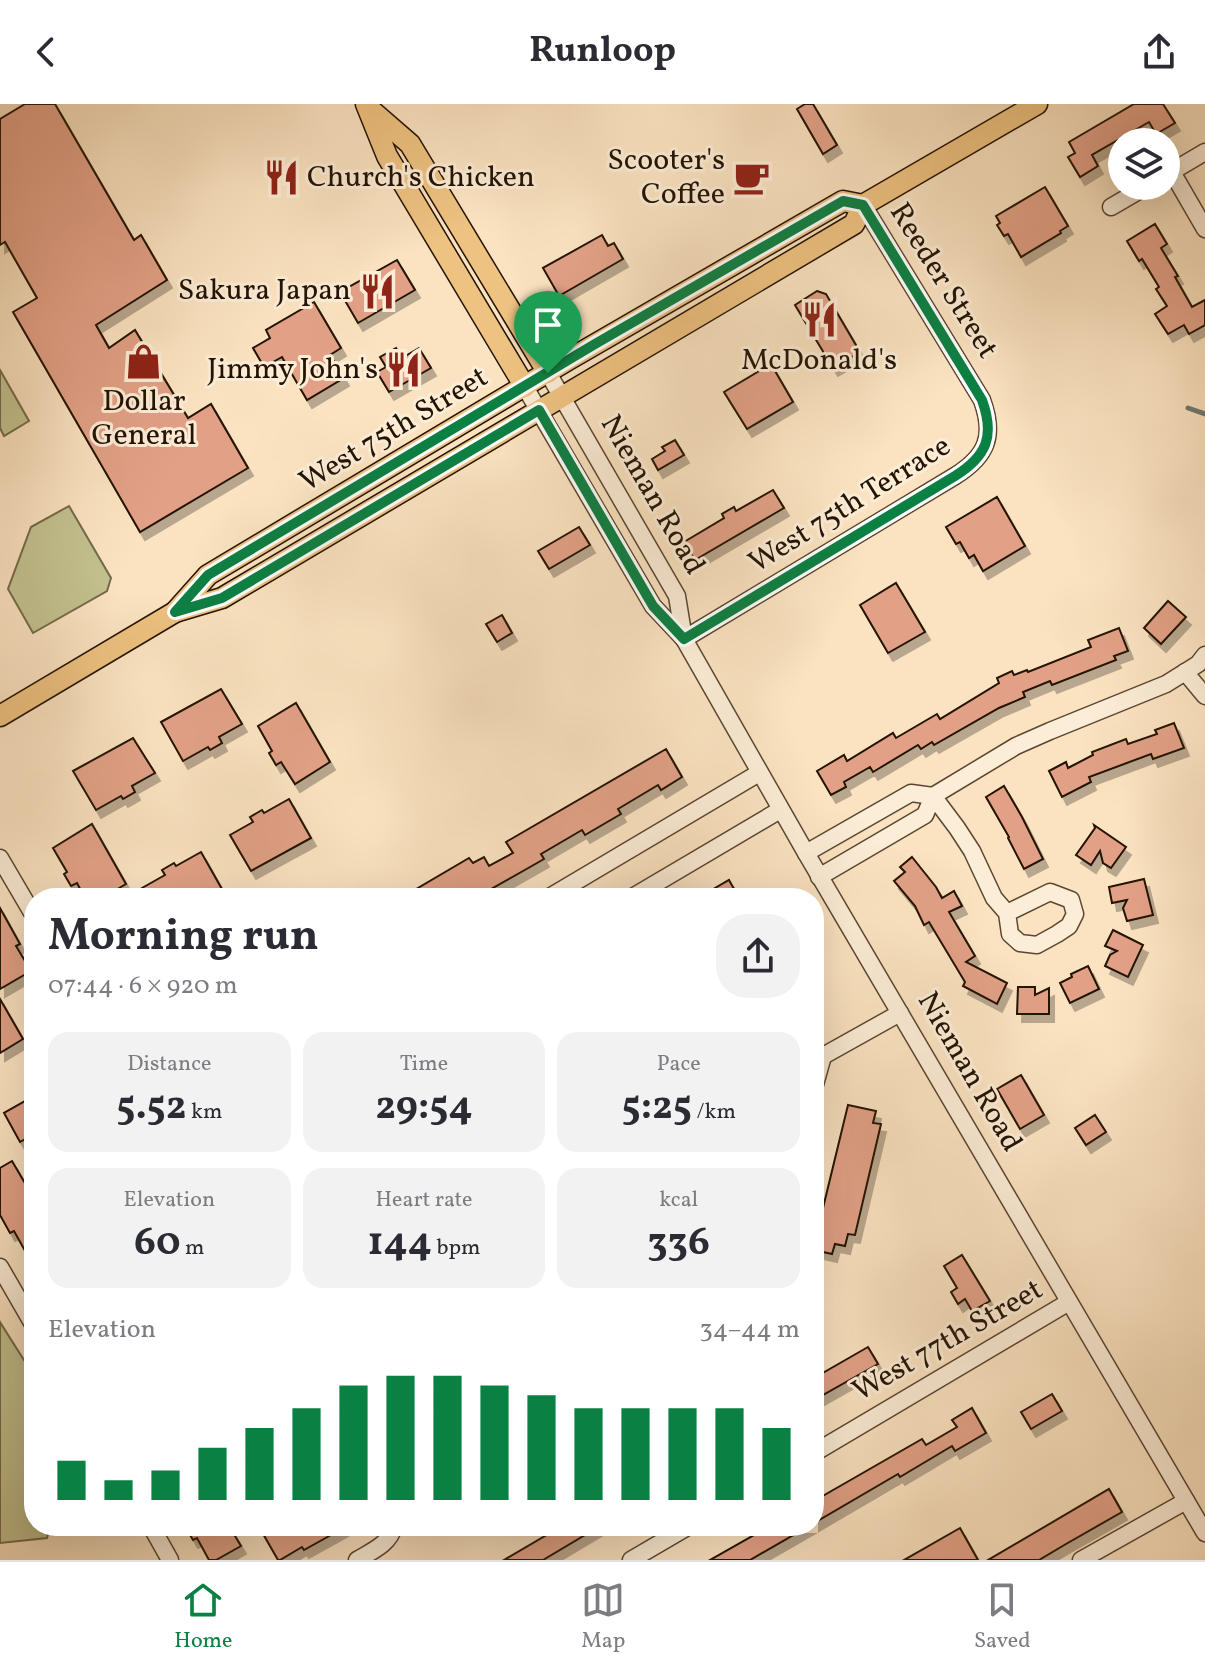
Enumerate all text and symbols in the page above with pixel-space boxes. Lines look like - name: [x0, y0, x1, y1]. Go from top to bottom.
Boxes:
- text: Runloop: [529, 27, 676, 77]
- icon: back: [24, 30, 68, 74]
- icon: share: [1137, 30, 1181, 74]
- map controls: [1108, 128, 1180, 200]
- button: layers: [1108, 128, 1180, 200]
- place label: Scooter's Coffee: [607, 140, 725, 216]
- place label: Church's Chicken: [307, 157, 535, 199]
- restaurant icon: Church's Chicken: [262, 159, 300, 197]
- cafe icon: Scooter's Coffee: [732, 159, 770, 197]
- street label: Reeder Street: [878, 195, 1008, 367]
- place label: Sakura Japan: [178, 270, 351, 312]
- restaurant icon: Sakura Japan: [358, 272, 396, 310]
- pin: [514, 291, 582, 373]
- restaurant icon: McDonald's: [800, 301, 838, 339]
- icon: arrive: [526, 303, 570, 347]
- place label: McDonald's: [741, 340, 897, 382]
- shop icon: Dollar General: [125, 342, 163, 380]
- place label: Jimmy John's: [207, 349, 378, 391]
- restaurant icon: Jimmy John's: [385, 351, 423, 389]
- street label: West 75th Street: [292, 357, 496, 503]
- place label: Dollar General: [92, 381, 196, 457]
- street label: Nieman Road: [589, 407, 715, 583]
- street label: West 75th Terrace: [741, 426, 959, 584]
- text: Morning run: [48, 907, 319, 968]
- button: share: [716, 914, 800, 998]
- text: 07:44 · 6 × 920 m: [48, 968, 238, 1004]
- street label: Nieman Road: [906, 984, 1032, 1160]
- text: Distance: [127, 1049, 211, 1080]
- text: Time: [400, 1049, 448, 1080]
- text: Pace: [657, 1049, 701, 1080]
- text: 5.52: [116, 1080, 187, 1136]
- text: 29:54: [375, 1080, 473, 1136]
- text: 5:25: [621, 1080, 692, 1136]
- text: km: [187, 1097, 222, 1128]
- text: /km: [692, 1097, 736, 1128]
- text: Elevation: [124, 1185, 215, 1216]
- text: Heart rate: [375, 1185, 473, 1216]
- text: kcal: [659, 1185, 698, 1216]
- text: 60: [134, 1216, 181, 1272]
- text: 144: [367, 1216, 432, 1272]
- text: 336: [647, 1216, 710, 1272]
- text: m: [181, 1233, 205, 1264]
- text: bpm: [432, 1233, 481, 1264]
- street label: West 77th Street: [845, 1269, 1051, 1413]
- text: Elevation: [48, 1312, 156, 1348]
- text: 34–44 m: [700, 1312, 800, 1348]
- tab: Home: [174, 1578, 233, 1657]
- tab: Map: [581, 1578, 625, 1657]
- tab: Saved: [974, 1578, 1031, 1657]

